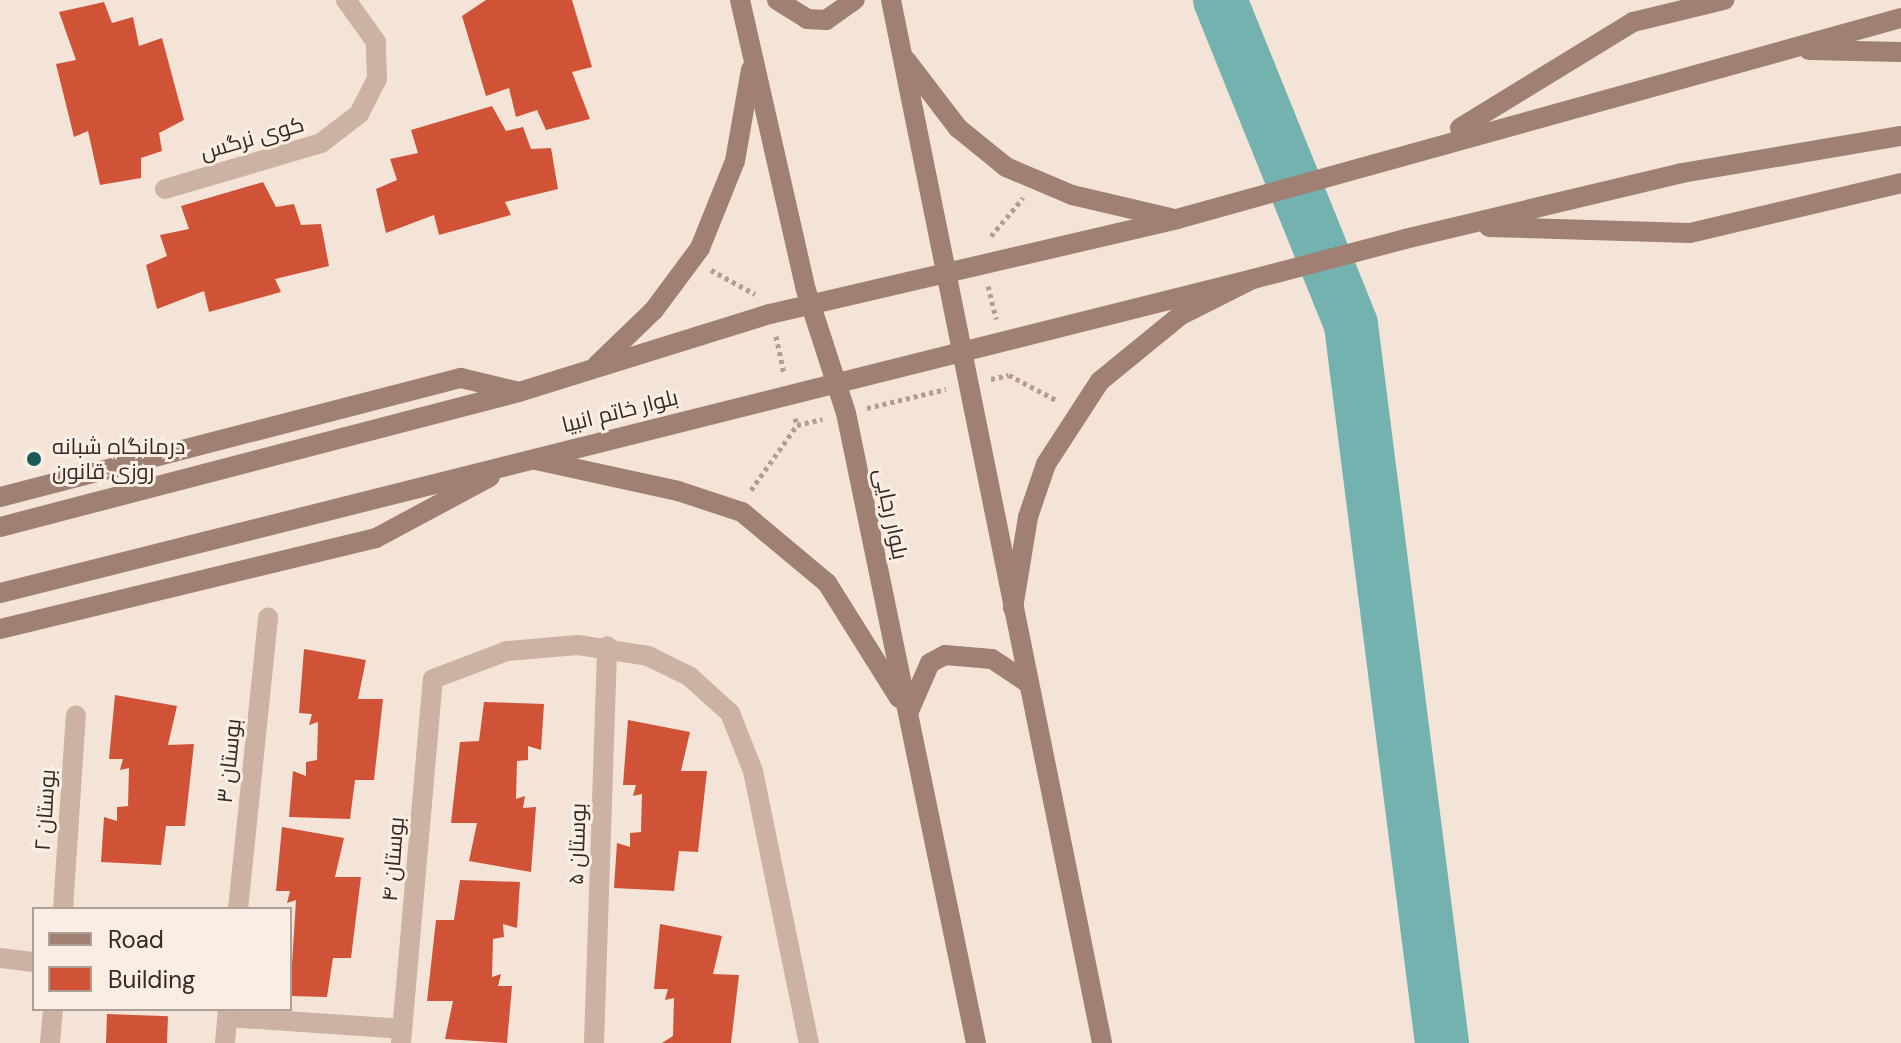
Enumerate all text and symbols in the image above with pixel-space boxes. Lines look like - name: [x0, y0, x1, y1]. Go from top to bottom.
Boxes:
- street label: کوی نرگس: [197, 111, 307, 165]
- street label: بلوار خاتم انبیا: [559, 384, 681, 438]
- place label: درمانگاه شبانه روزی قانون: [52, 433, 185, 484]
- marker: درمانگاه شبانه روزی قانون: [23, 448, 45, 470]
- street label: بلوار رجایی: [868, 466, 914, 562]
- street label: بوستان ۳: [211, 717, 247, 805]
- street label: بوستان ۲: [29, 768, 61, 852]
- street label: بوستان ۵: [562, 802, 592, 886]
- street label: بوستان ۴: [376, 816, 410, 902]
- legend: [32, 907, 292, 1011]
- text: Road: [108, 924, 164, 955]
- text: Building: [108, 964, 195, 995]

